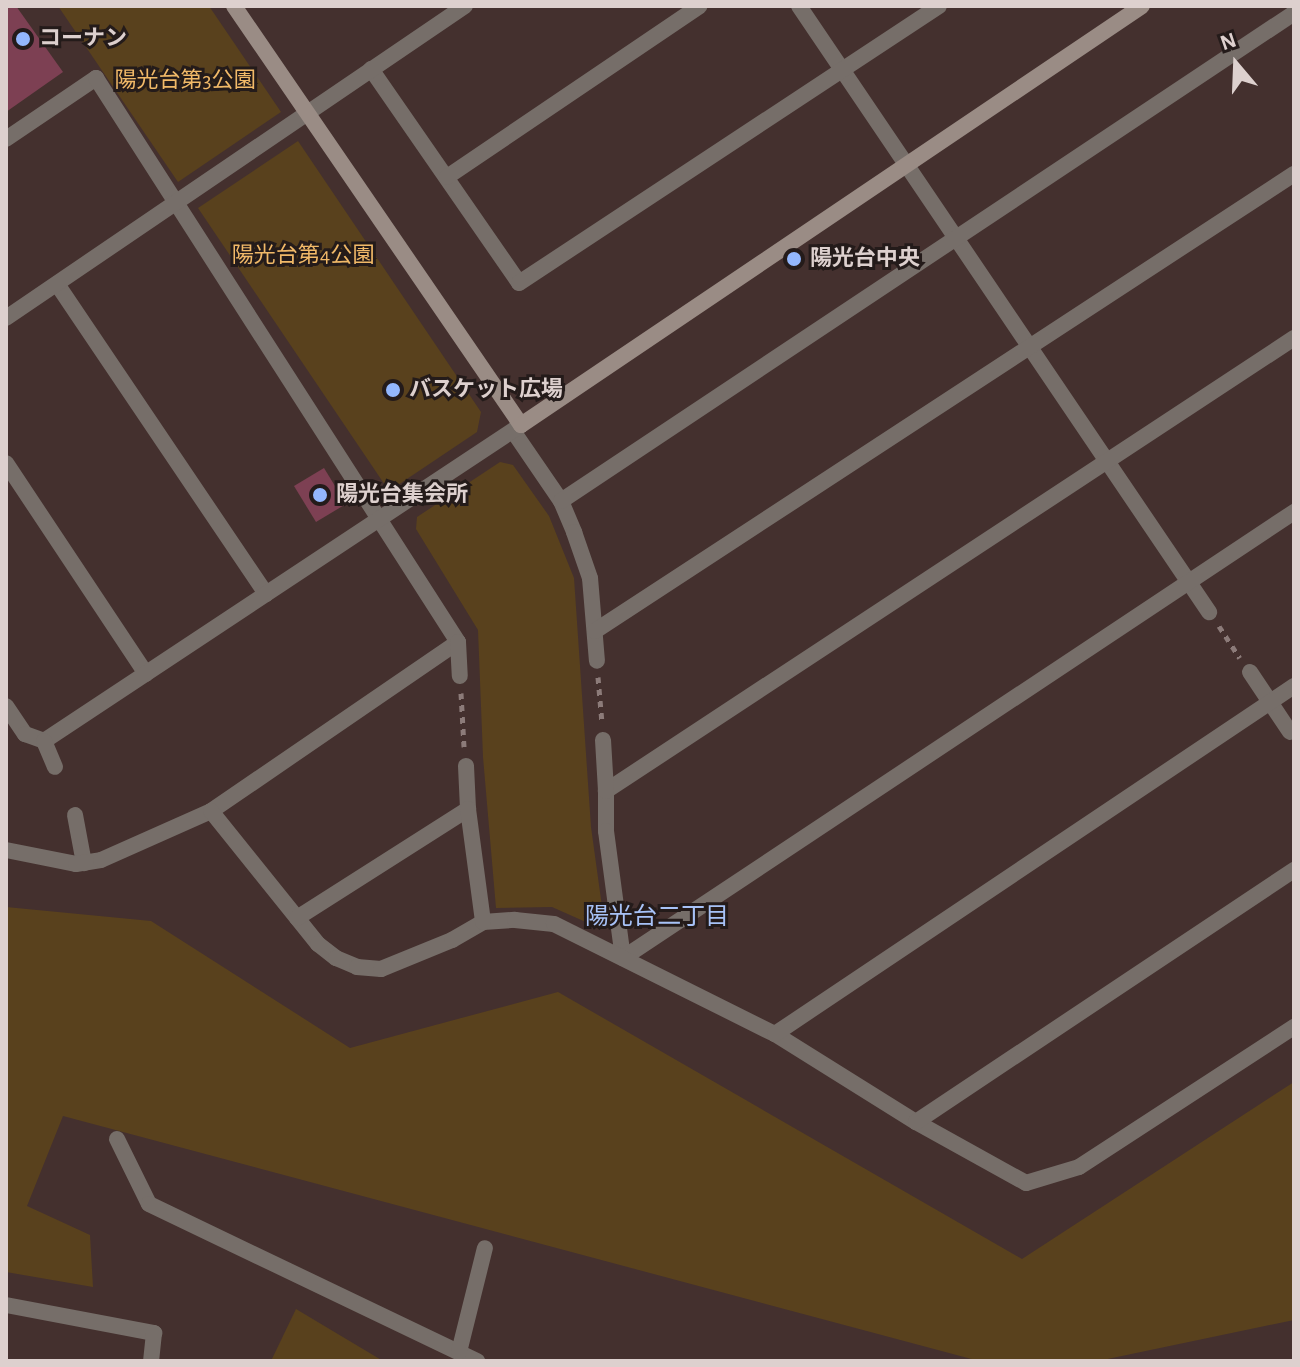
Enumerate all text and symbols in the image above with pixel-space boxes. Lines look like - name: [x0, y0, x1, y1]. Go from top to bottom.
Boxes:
- north arrow: [1196, 24, 1276, 104]
- place label: コーナン: [39, 26, 127, 52]
- text: N: [1217, 28, 1239, 54]
- marker: コーナン: [14, 30, 32, 48]
- park label: 陽光台第3公園: [114, 68, 256, 94]
- park label: 陽光台第4公園: [232, 243, 374, 269]
- place label: 陽光台中央: [810, 246, 920, 272]
- marker: 陽光台中央: [785, 250, 803, 268]
- place label: バスケット広場: [409, 377, 563, 403]
- marker: バスケット広場: [384, 381, 402, 399]
- place label: 陽光台集会所: [336, 482, 468, 508]
- marker: 陽光台集会所: [311, 486, 329, 504]
- district label: 陽光台二丁目: [585, 904, 729, 932]

